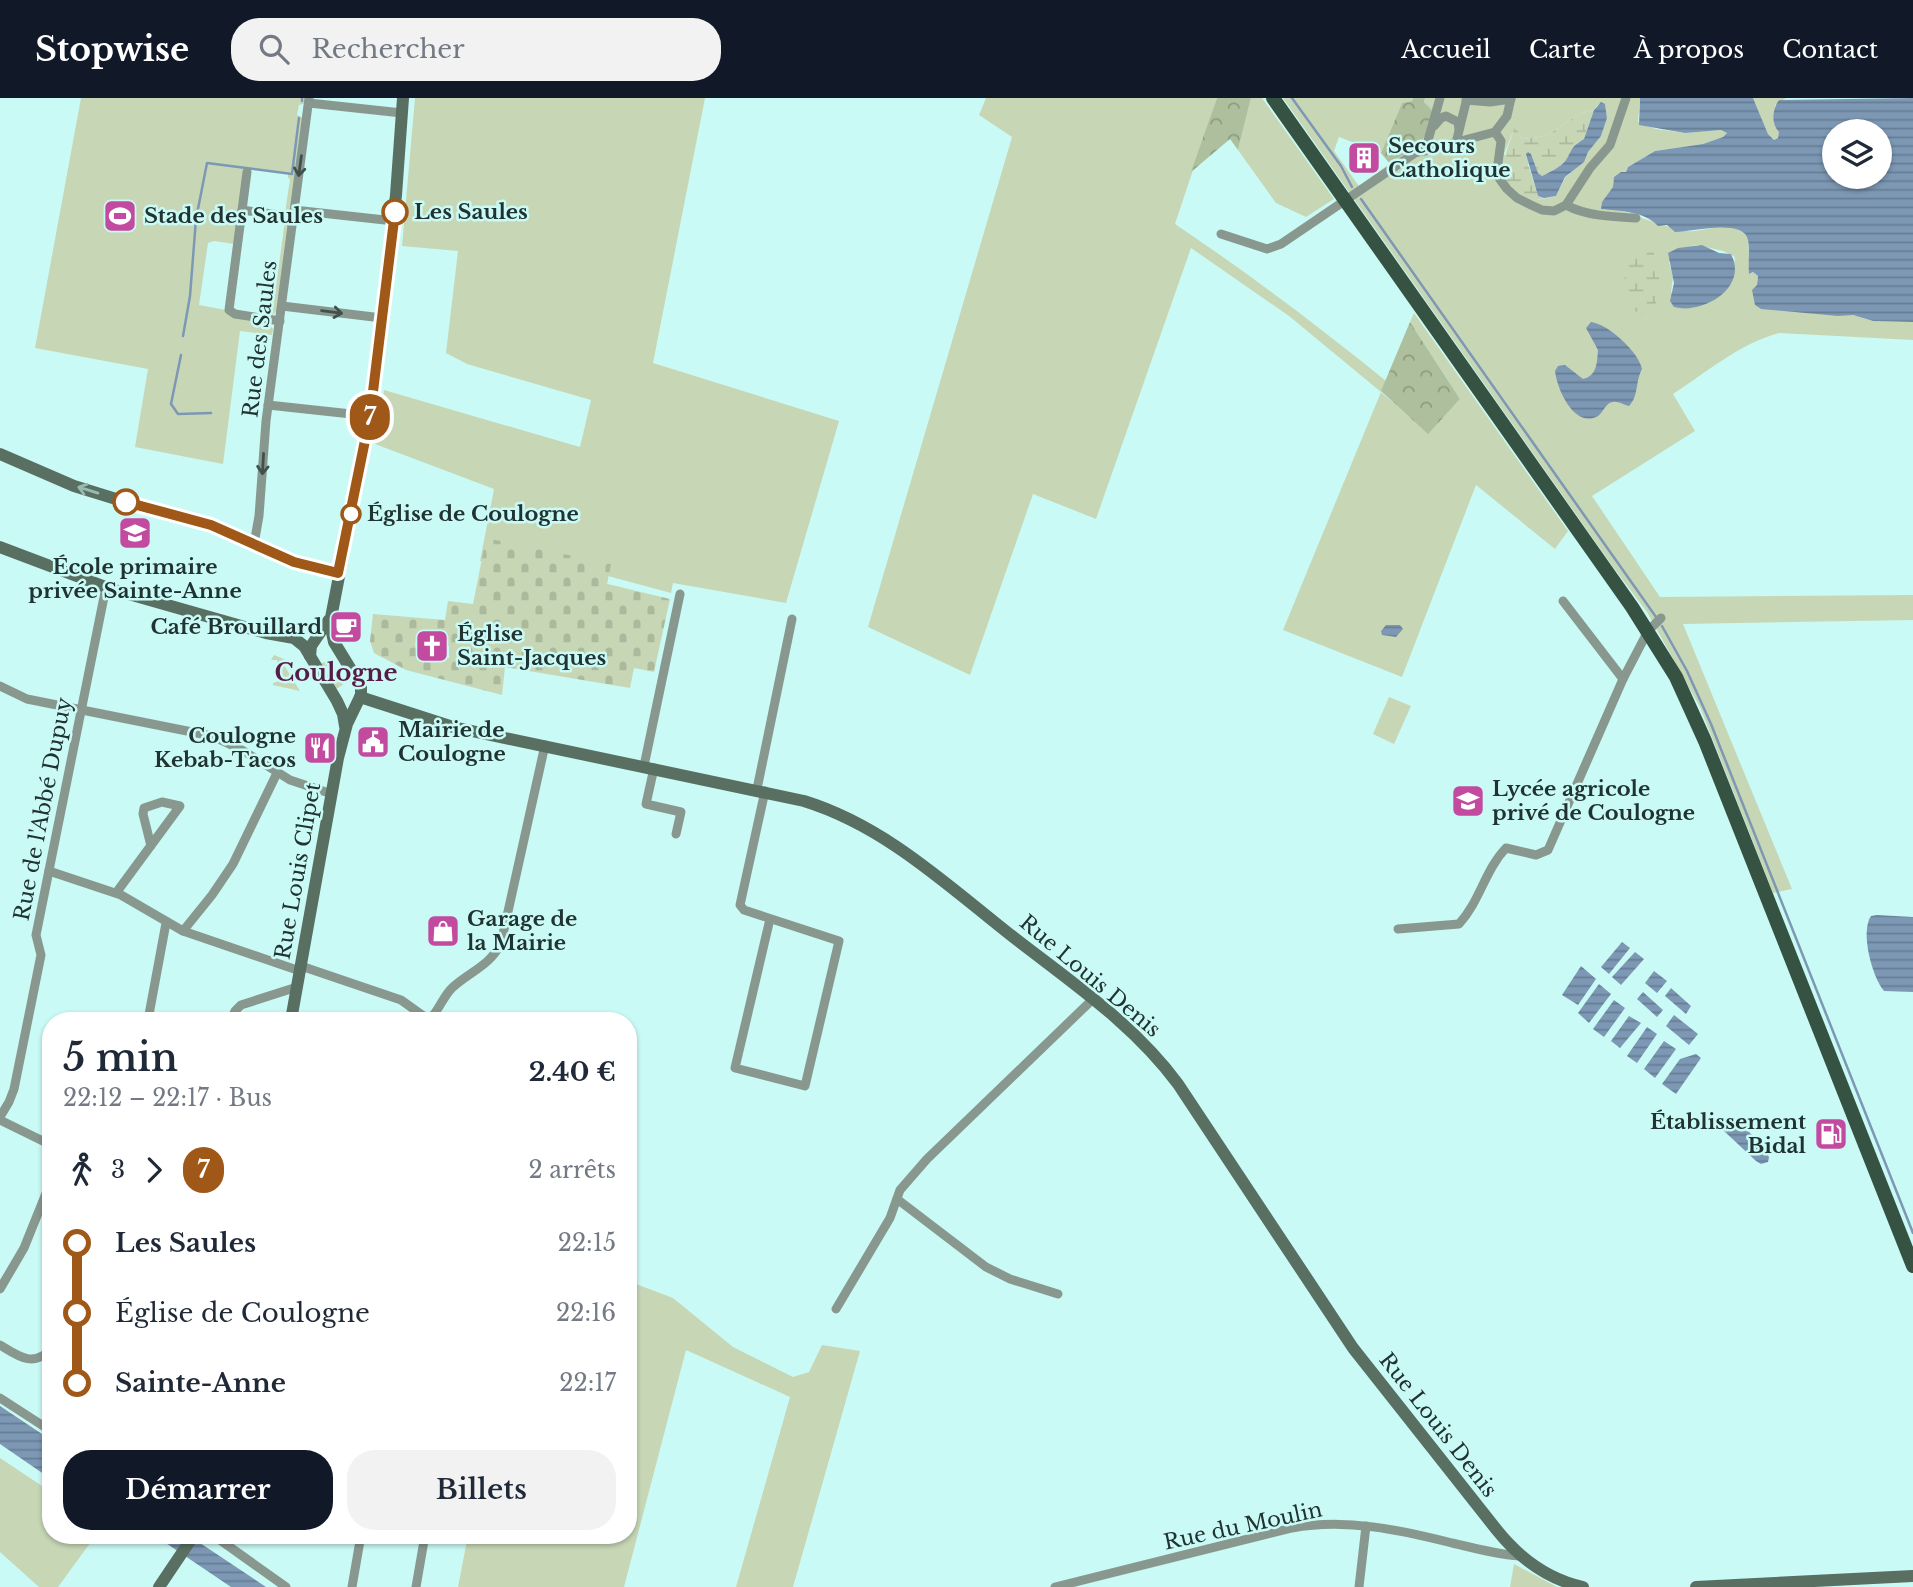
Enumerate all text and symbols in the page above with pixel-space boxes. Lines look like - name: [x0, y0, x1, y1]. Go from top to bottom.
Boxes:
- search box: [231, 18, 721, 81]
- text: Stopwise: [35, 29, 189, 70]
- icon: search: [255, 30, 293, 68]
- text: Rechercher: [311, 33, 465, 65]
- text: Accueil: [1401, 35, 1491, 64]
- text: Carte: [1529, 35, 1596, 64]
- text: À propos: [1634, 35, 1744, 64]
- text: Contact: [1782, 35, 1878, 64]
- map controls: [1822, 119, 1892, 189]
- button: layers: [1822, 119, 1892, 189]
- place label: Secours Catholique: [1388, 133, 1511, 183]
- building icon: Secours Catholique: [1345, 139, 1383, 177]
- one-way arrow: [294, 154, 307, 176]
- sports icon: Stade des Saules: [101, 197, 139, 235]
- marker: Les Saules: [382, 199, 408, 225]
- place label: Les Saules: [414, 199, 528, 225]
- place label: Stade des Saules: [144, 203, 323, 229]
- street label: Rue des Saules: [237, 259, 283, 419]
- one-way arrow: [320, 306, 343, 319]
- line badge: 7: [347, 394, 393, 440]
- text: 7: [364, 402, 376, 431]
- one-way arrow: [256, 452, 269, 475]
- one-way arrow: [78, 483, 100, 496]
- unlabelled marker: [113, 489, 139, 515]
- place label: Église de Coulogne: [367, 501, 579, 527]
- marker: Église de Coulogne: [341, 504, 361, 524]
- school or university icon: École primaire privée Sainte-Anne: [116, 514, 154, 552]
- place label: École primaire privée Sainte-Anne: [28, 554, 242, 604]
- cafe icon: Café Brouillard: [327, 608, 365, 646]
- place label: Café Brouillard: [150, 614, 322, 640]
- place label: Église Saint-Jacques: [457, 621, 606, 671]
- church icon: Église Saint-Jacques: [413, 627, 451, 665]
- district label: Coulogne: [274, 658, 398, 687]
- street label: Rue de l'Abbé Dupuy: [9, 695, 78, 923]
- place label: Mairie de Coulogne: [398, 717, 506, 767]
- place label: Coulogne Kebab-Tacos: [154, 723, 296, 773]
- public building icon: Mairie de Coulogne: [354, 723, 392, 761]
- restaurant icon: Coulogne Kebab-Tacos: [301, 729, 339, 767]
- place label: Lycée agricole privé de Coulogne: [1492, 776, 1695, 826]
- street label: Rue Louis Clipet: [270, 780, 326, 962]
- school or university icon: Lycée agricole privé de Coulogne: [1449, 782, 1487, 820]
- place label: Garage de la Mairie: [467, 906, 577, 956]
- street label: Rue Louis Denis: [1014, 909, 1166, 1043]
- shop icon: Garage de la Mairie: [424, 912, 462, 950]
- text: 5 min: [63, 1034, 178, 1081]
- text: 2.40 €: [529, 1056, 616, 1088]
- text: 22:12 – 22:17 · Bus: [63, 1084, 272, 1112]
- place label: Établissement Bidal: [1650, 1109, 1807, 1159]
- fuel station icon: Établissement Bidal: [1812, 1115, 1850, 1153]
- icon: walk: [63, 1151, 101, 1189]
- icon: forward: [135, 1151, 173, 1189]
- text: 7: [197, 1155, 210, 1184]
- text: 3: [111, 1156, 125, 1184]
- text: 2 arrêts: [528, 1156, 616, 1184]
- text: Les Saules: [115, 1227, 256, 1259]
- text: 22:15: [558, 1229, 616, 1257]
- text: Église de Coulogne: [115, 1297, 370, 1329]
- text: 22:16: [556, 1299, 616, 1327]
- street label: Rue Louis Denis: [1374, 1348, 1502, 1502]
- text: Sainte-Anne: [115, 1367, 286, 1399]
- text: 22:17: [559, 1369, 616, 1397]
- button: Démarrer: [63, 1450, 333, 1530]
- button: Billets: [347, 1450, 616, 1530]
- street label: Rue du Moulin: [1161, 1496, 1325, 1556]

